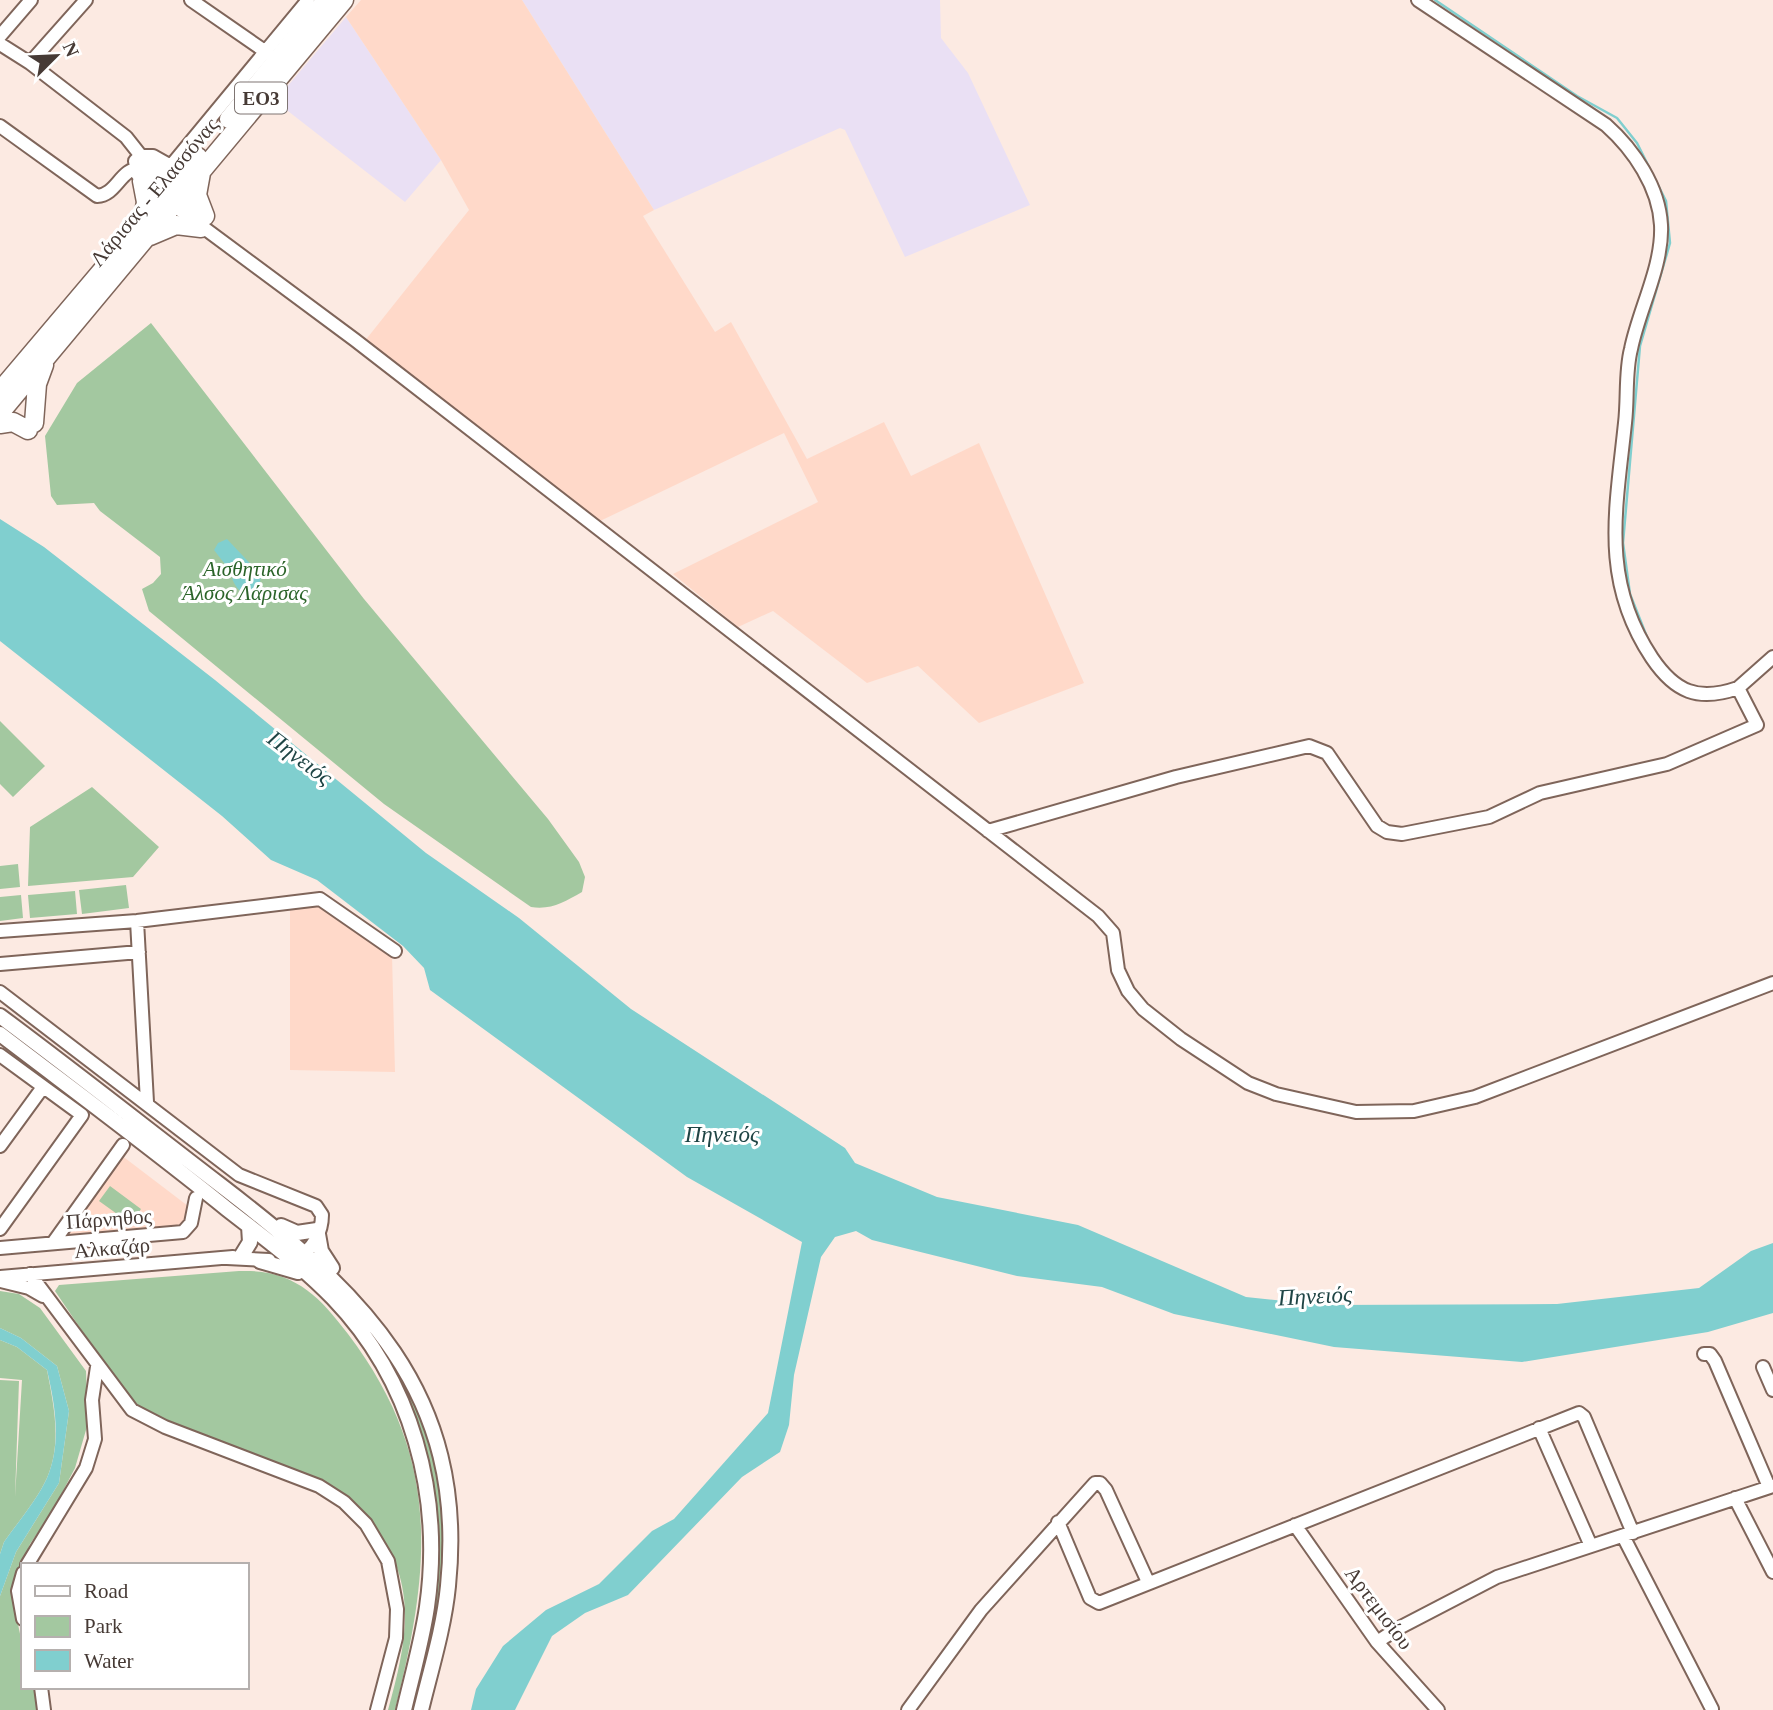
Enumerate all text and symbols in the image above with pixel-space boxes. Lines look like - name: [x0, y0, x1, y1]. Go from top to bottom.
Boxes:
- north arrow: [21, 21, 91, 91]
- text: N: [59, 39, 84, 60]
- road number: ΕΟ3: [235, 82, 287, 114]
- street label: Λάρισας - Ελασσόνας: [85, 112, 224, 271]
- park label: Αισθητικό Άλσος Λάρισας: [180, 557, 308, 605]
- water label: Πηνειός: [262, 725, 338, 791]
- water label: Πηνειός: [684, 1122, 760, 1147]
- street label: Πάρνηθος: [65, 1204, 153, 1234]
- street label: Αλκαζάρ: [73, 1233, 151, 1263]
- water label: Πηνειός: [1276, 1282, 1354, 1310]
- street label: Αρτεμισίου: [1340, 1562, 1418, 1654]
- legend: [21, 1563, 248, 1689]
- text: Road: [84, 1579, 129, 1603]
- text: Park: [84, 1614, 123, 1638]
- text: Water: [84, 1649, 134, 1673]

